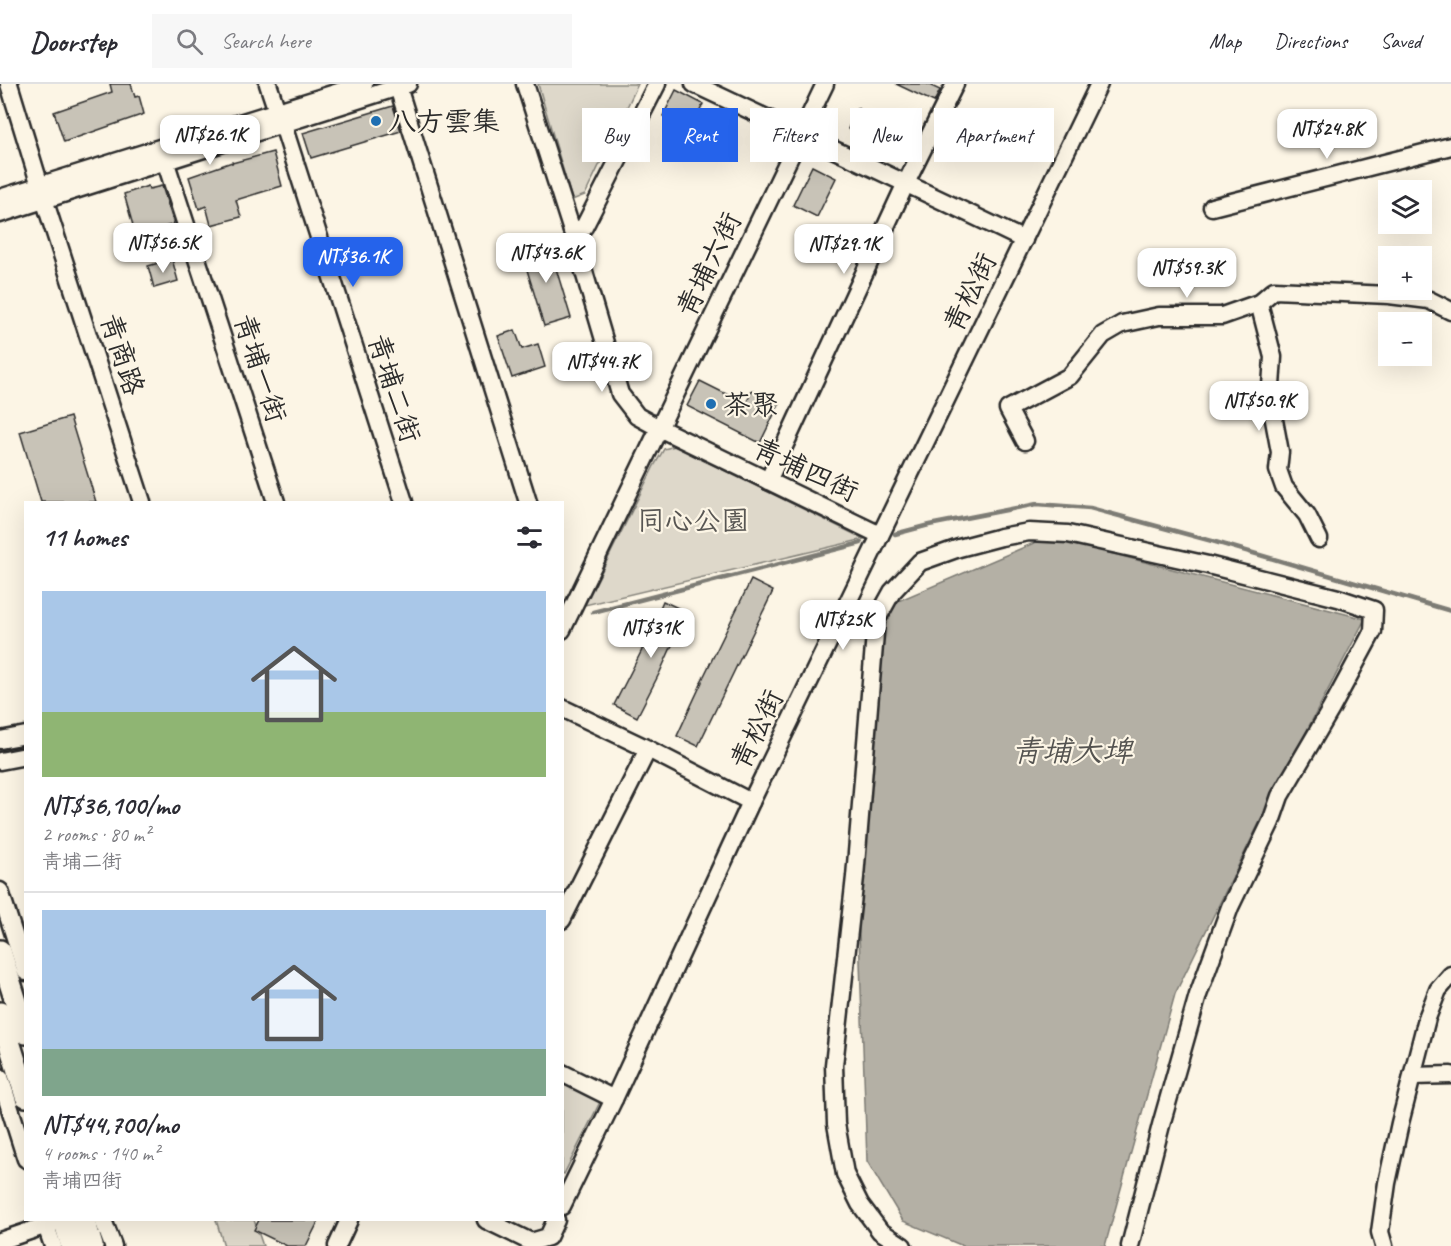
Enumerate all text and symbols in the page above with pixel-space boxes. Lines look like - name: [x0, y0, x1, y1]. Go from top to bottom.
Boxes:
- search box: [152, 14, 572, 68]
- text: Doorstep: [30, 24, 116, 59]
- icon: search: [173, 25, 206, 58]
- text: Search here: [221, 27, 311, 55]
- text: Map: [1209, 28, 1241, 54]
- text: Directions: [1274, 28, 1347, 54]
- text: Saved: [1380, 28, 1421, 54]
- place label: 八方雲集: [388, 104, 500, 139]
- chip: Buy: [582, 108, 650, 162]
- chip: Rent: [662, 108, 738, 162]
- chip: Filters: [750, 108, 838, 162]
- chip: New: [850, 108, 922, 162]
- chip: Apartment: [934, 108, 1054, 162]
- pin: NT$24.8K: [1265, 109, 1389, 160]
- marker: 八方雲集: [369, 114, 383, 128]
- pin: NT$26.1K: [148, 115, 272, 166]
- text: NT$24.8K: [1291, 116, 1363, 141]
- text: NT$26.1K: [174, 122, 246, 147]
- map controls: [1378, 180, 1432, 366]
- button: layers: [1378, 180, 1432, 234]
- street label: 青埔六街: [668, 206, 749, 322]
- pin: NT$56.5K: [101, 223, 225, 274]
- pin: NT$29.1K: [782, 224, 906, 275]
- text: NT$56.5K: [127, 230, 199, 255]
- text: NT$29.1K: [808, 231, 880, 256]
- pin: NT$43.6K: [484, 233, 608, 284]
- pin: NT$36.1K: [291, 237, 415, 288]
- text: NT$43.6K: [510, 240, 582, 265]
- text: NT$36.1K: [317, 244, 389, 269]
- button: +: [1378, 246, 1432, 300]
- street label: 青松街: [935, 247, 1004, 338]
- pin: NT$59.3K: [1125, 248, 1249, 299]
- text: NT$59.3K: [1151, 255, 1223, 280]
- street label: 青商路: [93, 309, 152, 400]
- street label: 青埔一街: [227, 309, 294, 427]
- button: −: [1378, 312, 1432, 366]
- street label: 青埔二街: [361, 329, 428, 447]
- pin: NT$44.7K: [540, 342, 664, 393]
- text: NT$44.7K: [566, 349, 638, 374]
- pin: NT$50.9K: [1197, 381, 1321, 432]
- place label: 茶聚: [723, 387, 779, 422]
- text: NT$50.9K: [1223, 388, 1295, 413]
- marker: 茶聚: [704, 397, 718, 411]
- street label: 青埔四街: [748, 430, 864, 509]
- park label: 同心公園: [637, 503, 749, 538]
- text: 11 homes: [42, 521, 127, 554]
- icon: filters: [513, 521, 546, 554]
- pin: NT$25K: [794, 600, 892, 651]
- text: NT$25K: [814, 607, 872, 632]
- pin: NT$31K: [602, 608, 700, 659]
- text: NT$31K: [622, 615, 680, 640]
- icon: home: [240, 630, 348, 738]
- street label: 青松街: [722, 684, 791, 775]
- water label: 青埔大埤: [1012, 732, 1135, 770]
- text: NT$36,100/mo: [42, 789, 179, 822]
- text: 2 rooms · 80 m²: [42, 822, 150, 847]
- text: 青埔二街: [42, 849, 122, 874]
- icon: home: [240, 949, 348, 1057]
- text: NT$44,700/mo: [42, 1108, 179, 1141]
- text: 4 rooms · 140 m²: [42, 1141, 159, 1166]
- text: 青埔四街: [42, 1168, 122, 1193]

